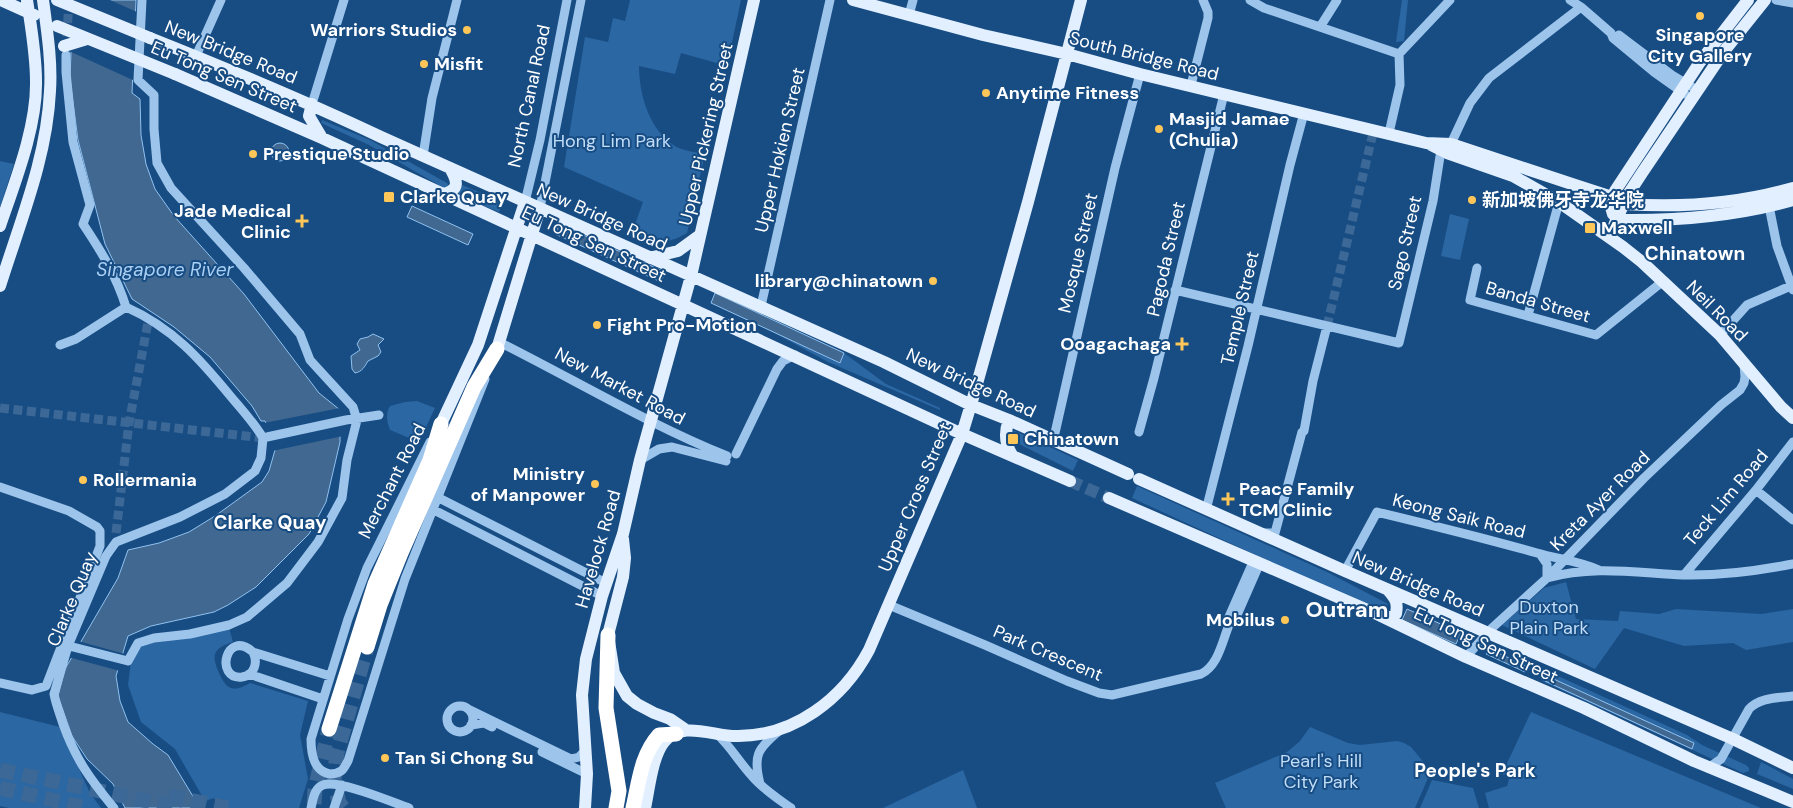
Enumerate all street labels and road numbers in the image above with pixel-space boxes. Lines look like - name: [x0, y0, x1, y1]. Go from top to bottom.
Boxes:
- street label: New Bridge Road: [161, 15, 301, 89]
- street label: North Canal Road: [502, 22, 556, 170]
- street label: South Bridge Road: [1067, 26, 1221, 86]
- street label: Eu Tong Sen Street: [147, 35, 301, 119]
- street label: Upper Pickering Street: [673, 40, 739, 228]
- street label: Upper Hokien Street: [749, 65, 811, 235]
- street label: New Bridge Road: [533, 177, 671, 257]
- street label: Mosque Street: [1053, 191, 1103, 315]
- street label: Sago Street: [1382, 193, 1428, 293]
- street label: Pagoda Street: [1141, 199, 1191, 319]
- street label: Eu Tong Sen Street: [518, 200, 670, 288]
- street label: Temple Street: [1215, 249, 1265, 367]
- street label: Neil Road: [1681, 275, 1753, 347]
- street label: Banda Street: [1483, 276, 1593, 328]
- street label: New Market Road: [551, 341, 689, 431]
- street label: New Bridge Road: [902, 342, 1040, 424]
- street label: Merchant Road: [353, 419, 431, 543]
- street label: Upper Cross Street: [873, 419, 957, 575]
- street label: Teck Lim Road: [1678, 445, 1774, 551]
- street label: Kreta Ayer Road: [1545, 446, 1655, 556]
- street label: Havelock Road: [570, 487, 626, 611]
- street label: Keong Saik Road: [1390, 488, 1528, 544]
- street label: New Bridge Road: [1349, 545, 1487, 623]
- street label: Clarke Quay: [41, 548, 103, 650]
- street label: Eu Tong Sen Street: [1410, 601, 1562, 689]
- street label: Park Crescent: [990, 619, 1106, 687]

